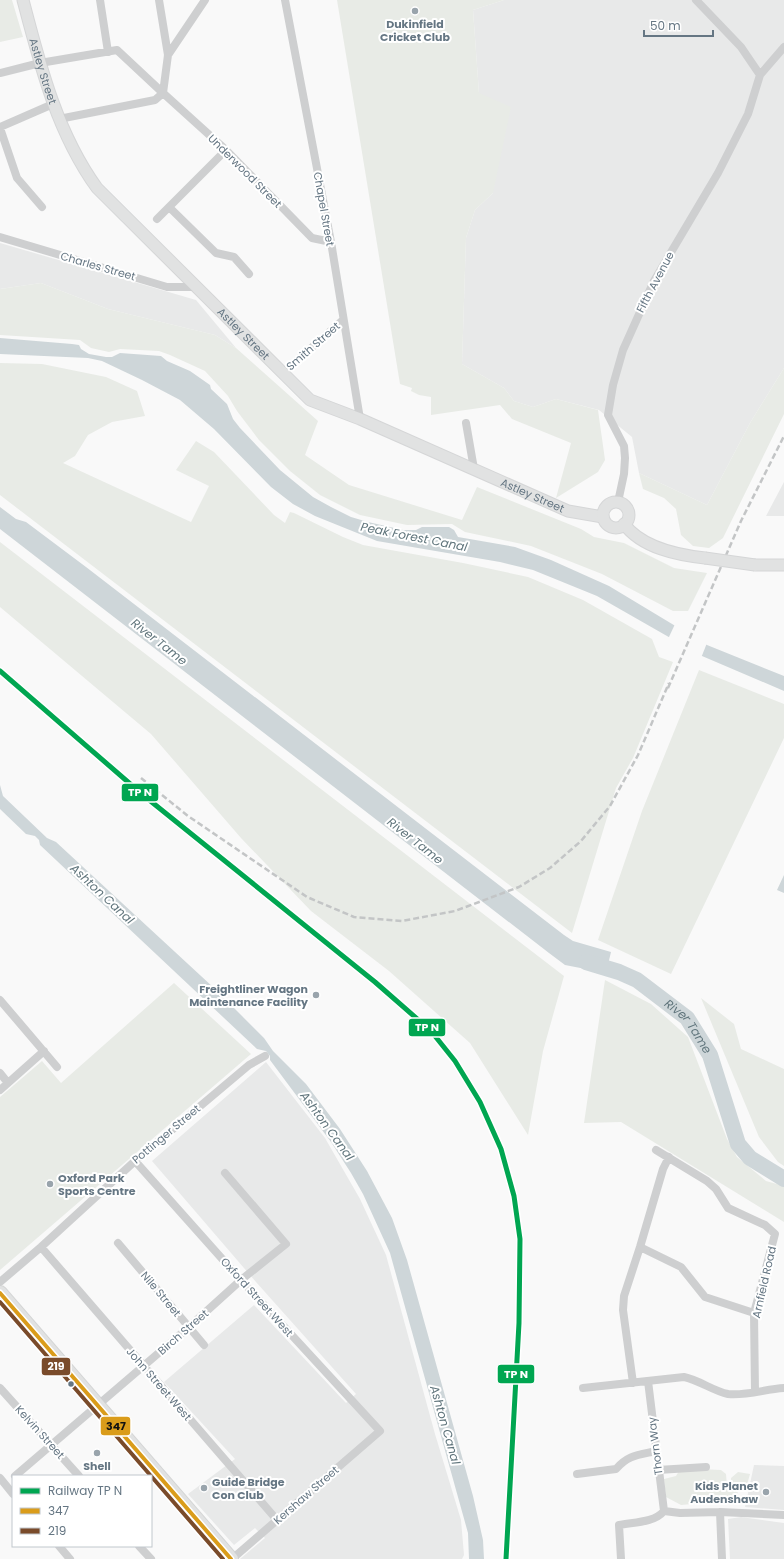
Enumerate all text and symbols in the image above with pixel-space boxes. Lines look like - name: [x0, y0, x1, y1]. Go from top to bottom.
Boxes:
- marker: Dukinfield Cricket Club: [410, 6, 420, 16]
- scale bar: [644, 12, 713, 38]
- place label: Dukinfield Cricket Club: [380, 16, 450, 45]
- text: 50 m: [650, 17, 681, 34]
- street label: Astley Street: [25, 36, 61, 106]
- street label: Underwood Street: [205, 131, 285, 211]
- street label: Chapel Street: [310, 171, 338, 247]
- street label: Charles Street: [59, 248, 137, 284]
- street label: Fifth Avenue: [632, 248, 678, 315]
- street label: Astley Street: [214, 304, 273, 364]
- street label: Smith Street: [283, 318, 343, 374]
- street label: Astley Street: [498, 474, 567, 516]
- water label: Peak Forest Canal: [359, 518, 469, 555]
- water label: River Tame: [128, 614, 191, 669]
- line badge: TP N: [121, 783, 159, 802]
- text: TP N: [128, 784, 152, 800]
- water label: River Tame: [384, 813, 447, 868]
- water label: Ashton Canal: [66, 859, 138, 928]
- place label: Freightliner Wagon Maintenance Facility: [189, 981, 308, 1010]
- marker: Freightliner Wagon Maintenance Facility: [311, 990, 321, 1000]
- water label: River Tame: [661, 995, 716, 1057]
- line badge: TP N: [408, 1018, 446, 1037]
- text: TP N: [415, 1019, 439, 1035]
- water label: Ashton Canal: [296, 1087, 358, 1164]
- street label: Pottinger Street: [128, 1101, 204, 1167]
- place label: Oxford Park Sports Centre: [58, 1170, 136, 1199]
- marker: Oxford Park Sports Centre: [45, 1179, 55, 1189]
- street label: Arnfield Road: [748, 1244, 780, 1320]
- street label: Oxford Street West: [217, 1254, 297, 1340]
- street label: Nile Street: [137, 1268, 185, 1320]
- street label: Birch Street: [154, 1305, 212, 1359]
- street label: John Street West: [123, 1344, 195, 1424]
- line badge: 219: [41, 1357, 71, 1376]
- text: 219: [47, 1358, 65, 1374]
- line badge: TP N: [497, 1364, 535, 1384]
- text: TP N: [504, 1366, 528, 1382]
- unlabelled marker: [66, 1379, 76, 1389]
- water label: Ashton Canal: [426, 1382, 465, 1466]
- street label: Kelvin Street: [12, 1402, 68, 1462]
- street label: Thorn Way: [643, 1415, 667, 1476]
- line badge: 347: [100, 1416, 131, 1436]
- text: 347: [106, 1418, 126, 1434]
- marker: Shell: [92, 1448, 102, 1458]
- place label: Shell: [83, 1458, 111, 1474]
- street label: Kershaw Street: [270, 1462, 342, 1528]
- place label: Guide Bridge Con Club: [212, 1474, 285, 1503]
- legend: [12, 1475, 152, 1547]
- place label: Kids Planet Audenshaw: [690, 1478, 759, 1507]
- text: Railway TP N: [48, 1482, 122, 1499]
- marker: Guide Bridge Con Club: [199, 1483, 209, 1493]
- marker: Kids Planet Audenshaw: [761, 1487, 771, 1497]
- text: 347: [48, 1502, 70, 1519]
- text: 219: [48, 1522, 66, 1539]

